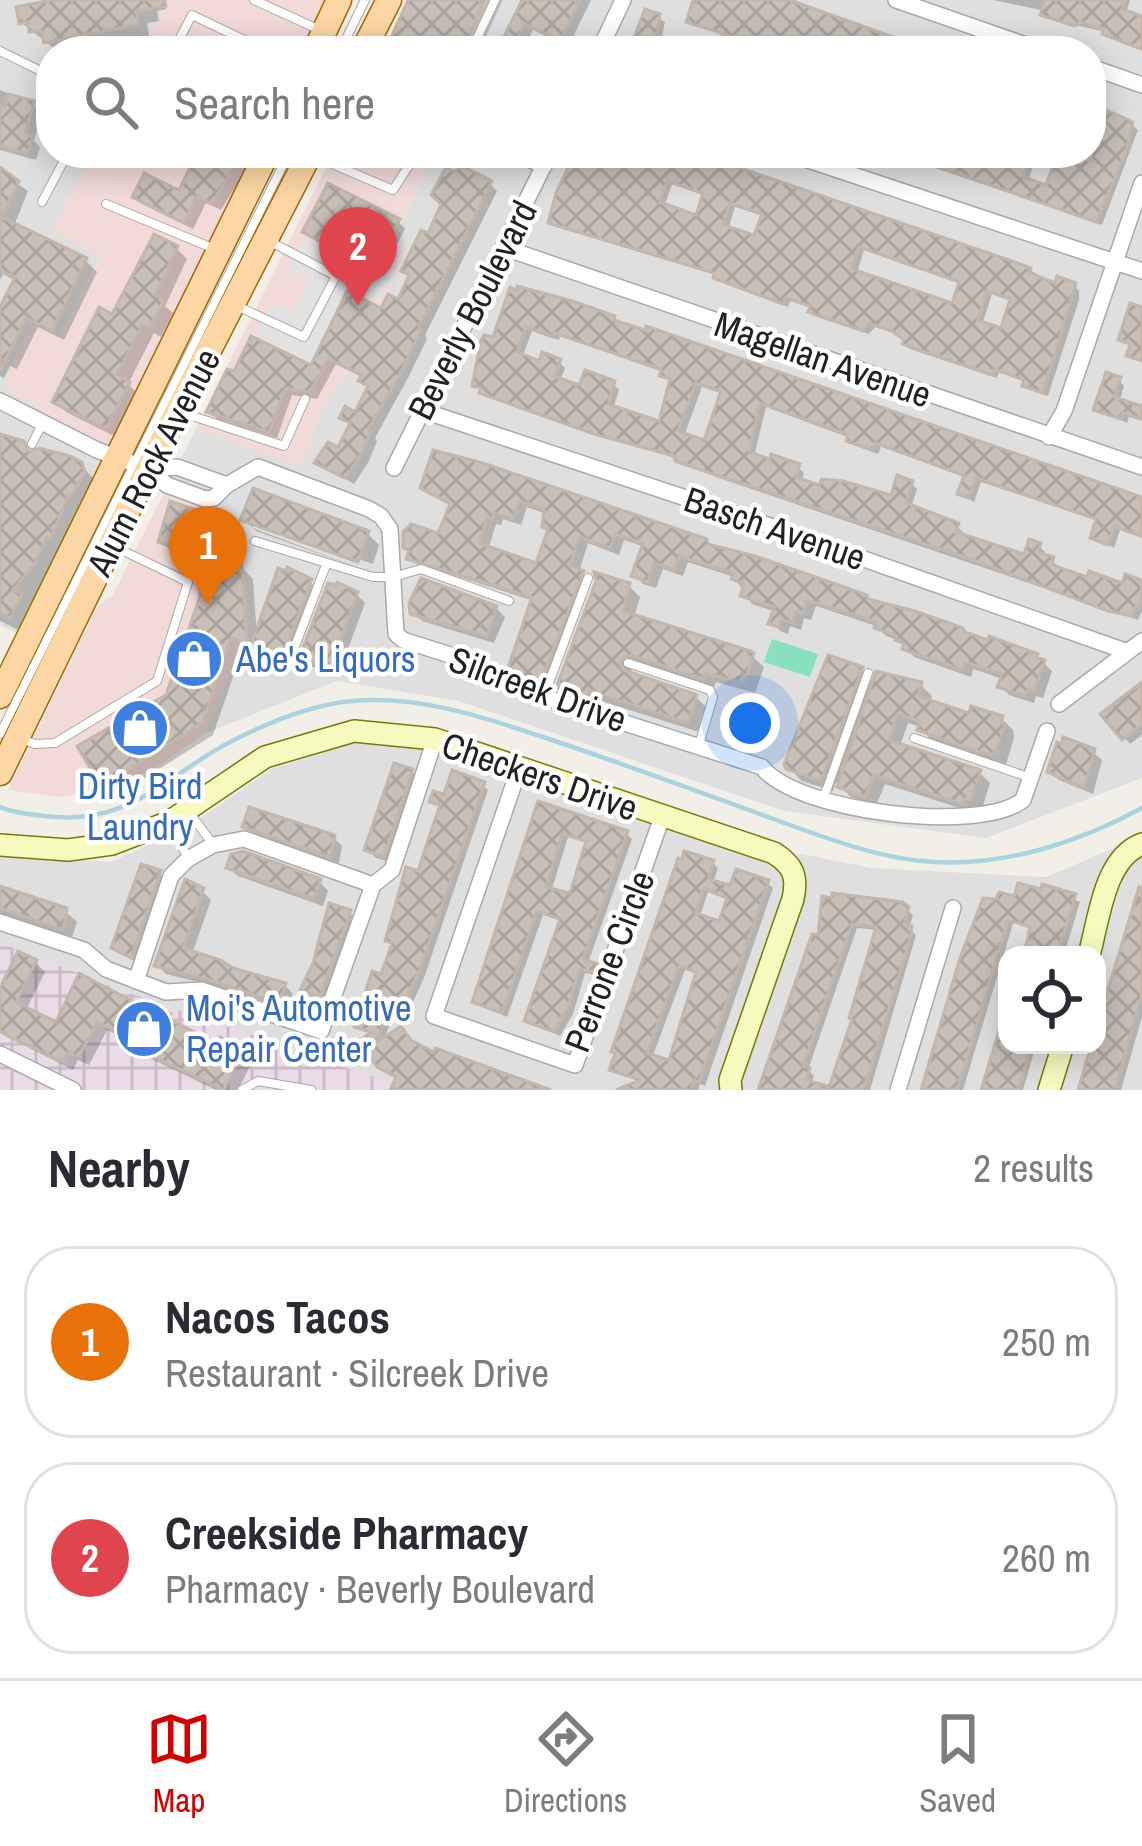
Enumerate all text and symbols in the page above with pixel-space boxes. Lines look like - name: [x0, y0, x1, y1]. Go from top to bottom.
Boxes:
- search box: [36, 36, 1106, 168]
- icon: search: [78, 69, 144, 135]
- text: Search here: [174, 72, 375, 133]
- street label: Beverly Boulevard: [396, 192, 548, 428]
- pin: 2: [319, 207, 397, 306]
- street label: Magellan Avenue: [708, 300, 938, 418]
- street label: Alum Rock Avenue: [75, 340, 231, 585]
- street label: Basch Avenue: [678, 475, 872, 581]
- pin: 1: [169, 506, 247, 605]
- shop icon: Abe's Liquors: [163, 628, 225, 690]
- place label: Abe's Liquors: [235, 635, 416, 683]
- street label: Silcreek Drive: [443, 635, 633, 743]
- your location: [720, 693, 780, 753]
- shop icon: Dirty Bird Laundry: [109, 697, 171, 759]
- street label: Checkers Drive: [436, 720, 644, 832]
- place label: Dirty Bird Laundry: [78, 762, 202, 851]
- street label: Perrone Circle: [552, 864, 666, 1058]
- map controls: [998, 946, 1106, 1054]
- button: locate: [998, 946, 1106, 1054]
- place label: Moi's Automotive Repair Center: [186, 984, 412, 1073]
- shop icon: Moi's Automotive Repair Center: [113, 998, 175, 1060]
- text: Nearby: [48, 1134, 190, 1203]
- text: 2 results: [973, 1142, 1094, 1194]
- text: Nacos Tacos: [165, 1286, 390, 1347]
- text: 1: [81, 1316, 99, 1368]
- text: 250 m: [1002, 1316, 1091, 1368]
- text: Restaurant · Silcreek Drive: [165, 1347, 549, 1399]
- text: Creekside Pharmacy: [165, 1502, 528, 1563]
- text: 2: [81, 1532, 99, 1584]
- text: 260 m: [1002, 1532, 1091, 1584]
- text: Pharmacy · Beverly Boulevard: [165, 1563, 595, 1615]
- tab: Map: [146, 1706, 212, 1822]
- tab: Directions: [504, 1706, 627, 1822]
- tab: Saved: [919, 1706, 996, 1822]

